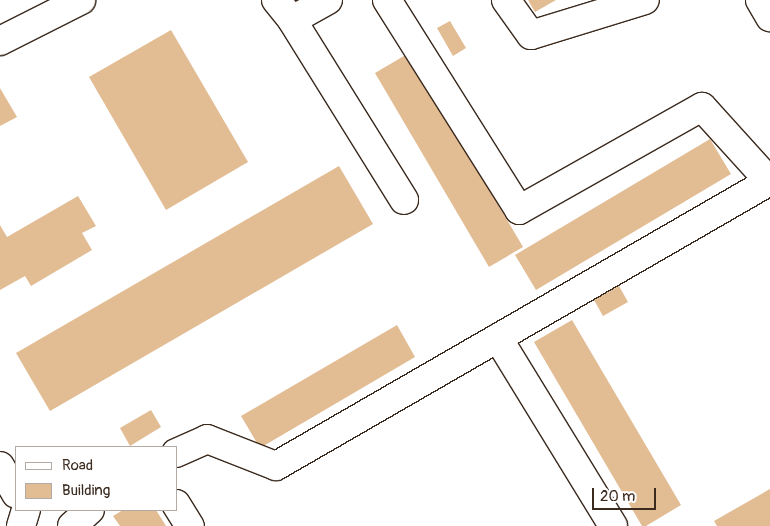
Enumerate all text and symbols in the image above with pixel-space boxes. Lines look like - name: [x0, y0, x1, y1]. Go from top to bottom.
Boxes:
- legend: [15, 446, 178, 511]
- text: Road: [62, 456, 93, 475]
- scale bar: [595, 478, 659, 510]
- text: Building: [62, 481, 110, 500]
- text: 20 m: [600, 487, 635, 506]

